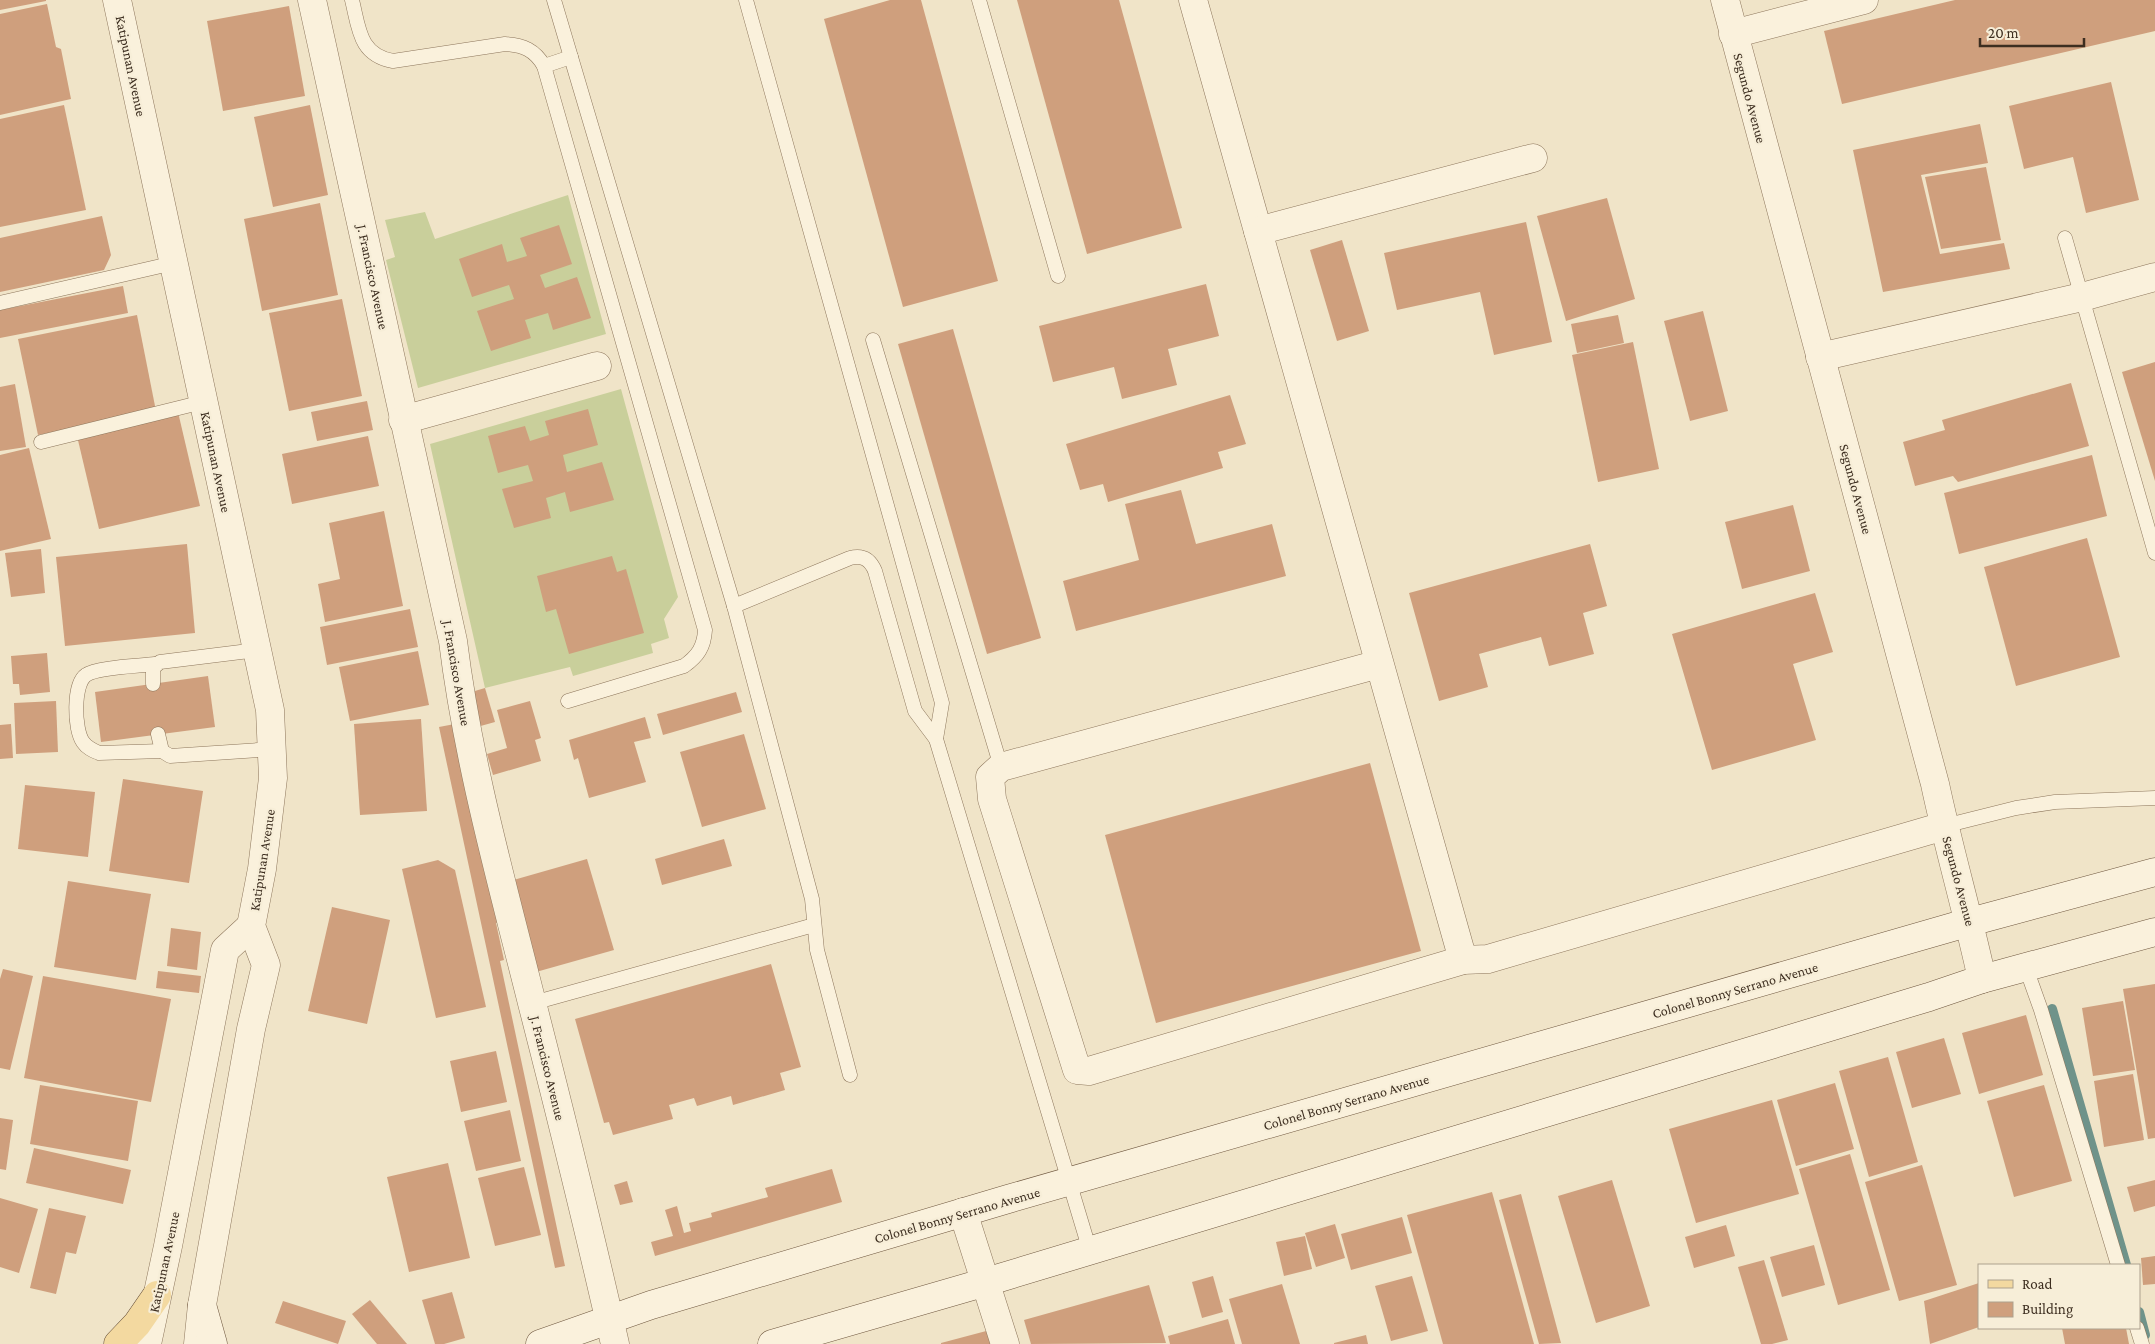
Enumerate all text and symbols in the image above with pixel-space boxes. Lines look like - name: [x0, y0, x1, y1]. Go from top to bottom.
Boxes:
- street label: Katipunan Avenue: [112, 14, 150, 118]
- scale bar: [1980, 15, 2084, 47]
- text: 20 m: [1988, 25, 2019, 41]
- street label: Segundo Avenue: [1730, 51, 1770, 145]
- street label: J. Francisco Avenue: [354, 221, 392, 331]
- street label: Katipunan Avenue: [197, 410, 235, 514]
- street label: Segundo Avenue: [1836, 442, 1876, 536]
- street label: J. Francisco Avenue: [439, 617, 474, 727]
- street label: Katipunan Avenue: [246, 808, 278, 912]
- street label: Segundo Avenue: [1939, 834, 1979, 928]
- street label: Colonel Bonny Serrano Avenue: [1650, 959, 1820, 1021]
- street label: J. Francisco Avenue: [527, 1012, 569, 1122]
- street label: Colonel Bonny Serrano Avenue: [1261, 1071, 1431, 1133]
- street label: Colonel Bonny Serrano Avenue: [872, 1184, 1042, 1246]
- street label: Katipunan Avenue: [145, 1210, 183, 1314]
- legend: [1978, 1264, 2140, 1329]
- text: Road: [2022, 1276, 2053, 1292]
- text: Building: [2022, 1301, 2073, 1318]

